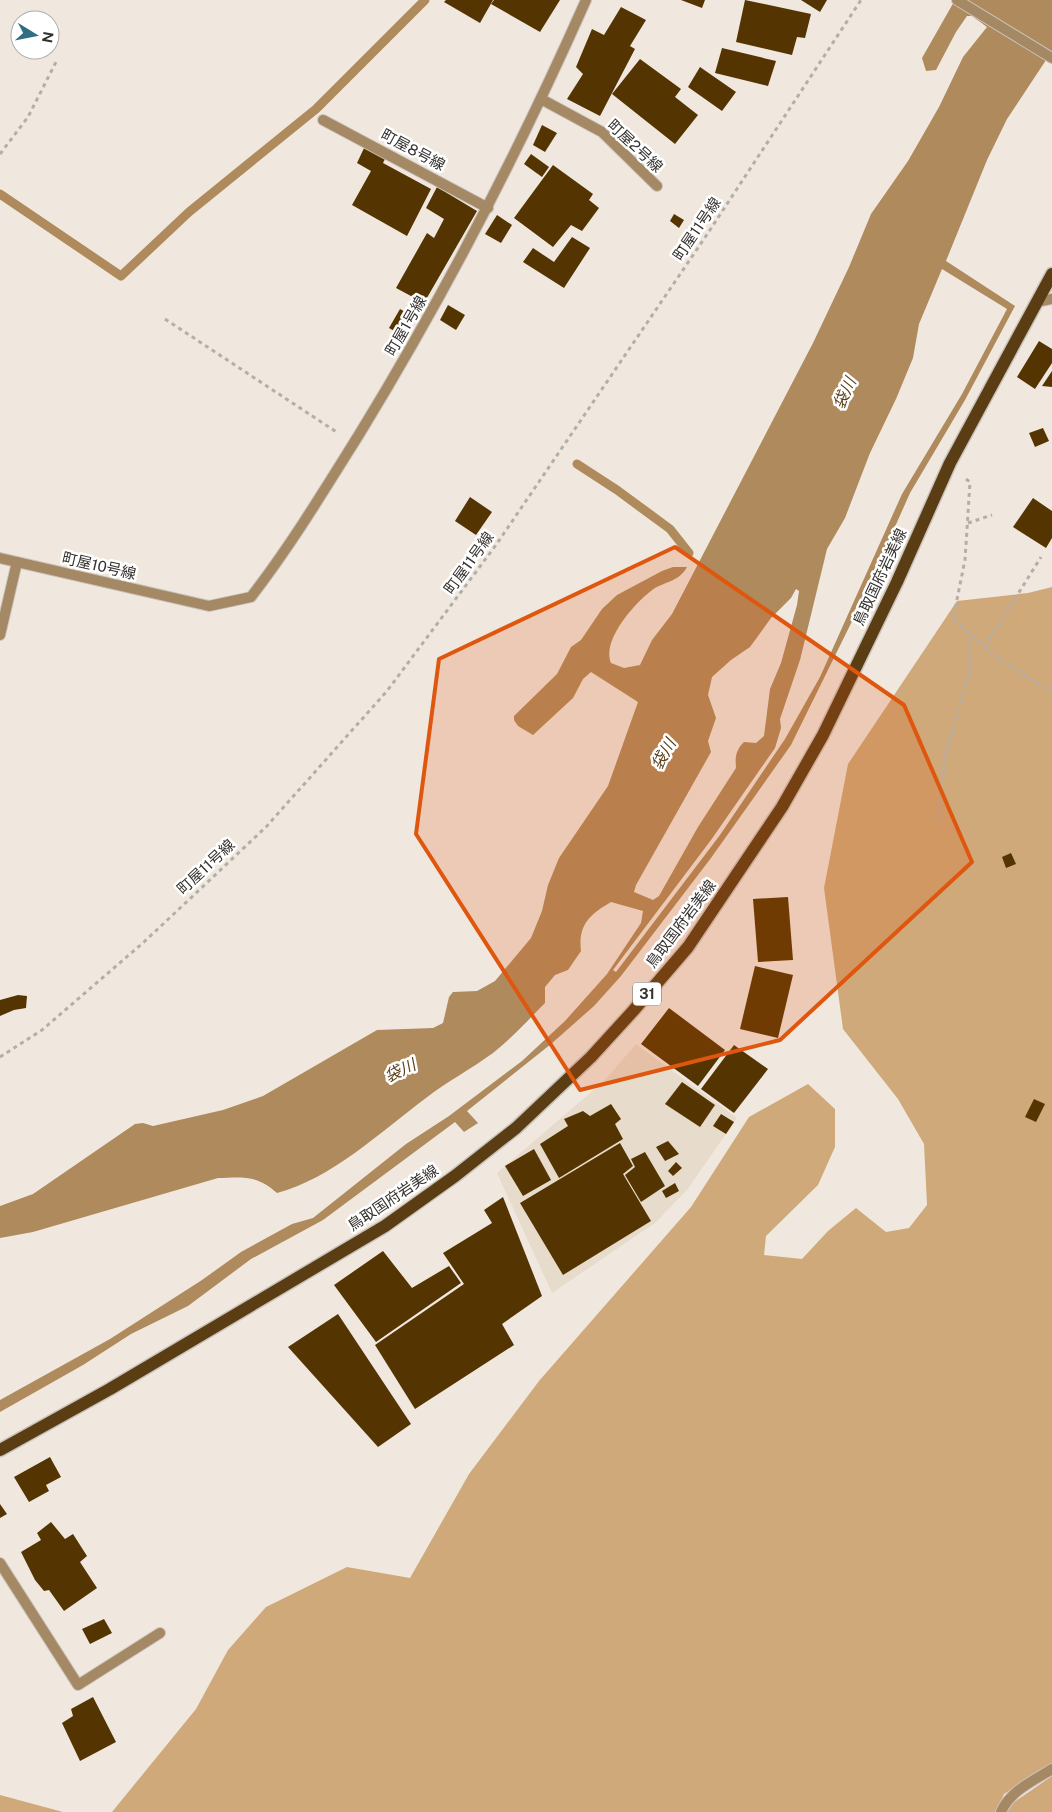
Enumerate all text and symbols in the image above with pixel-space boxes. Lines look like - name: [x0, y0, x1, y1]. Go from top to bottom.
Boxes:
- north arrow: [10, 10, 60, 60]
- text: N: [39, 30, 57, 44]
- street label: 町屋2号線: [604, 116, 666, 175]
- street label: 町屋8号線: [378, 126, 448, 173]
- street label: 町屋11号線: [669, 194, 724, 263]
- street label: 町屋1号線: [382, 293, 429, 359]
- water label: 袋川: [829, 373, 861, 412]
- street label: 鳥取国府岩美線: [850, 526, 909, 628]
- street label: 町屋11号線: [440, 528, 497, 597]
- street label: 町屋10号線: [61, 549, 138, 582]
- water label: 袋川: [647, 734, 681, 773]
- street label: 町屋11号線: [173, 836, 238, 897]
- street label: 鳥取国府岩美線: [642, 877, 719, 971]
- road number: 31: [633, 982, 661, 1006]
- water label: 袋川: [382, 1054, 421, 1086]
- street label: 鳥取国府岩美線: [344, 1161, 441, 1234]

